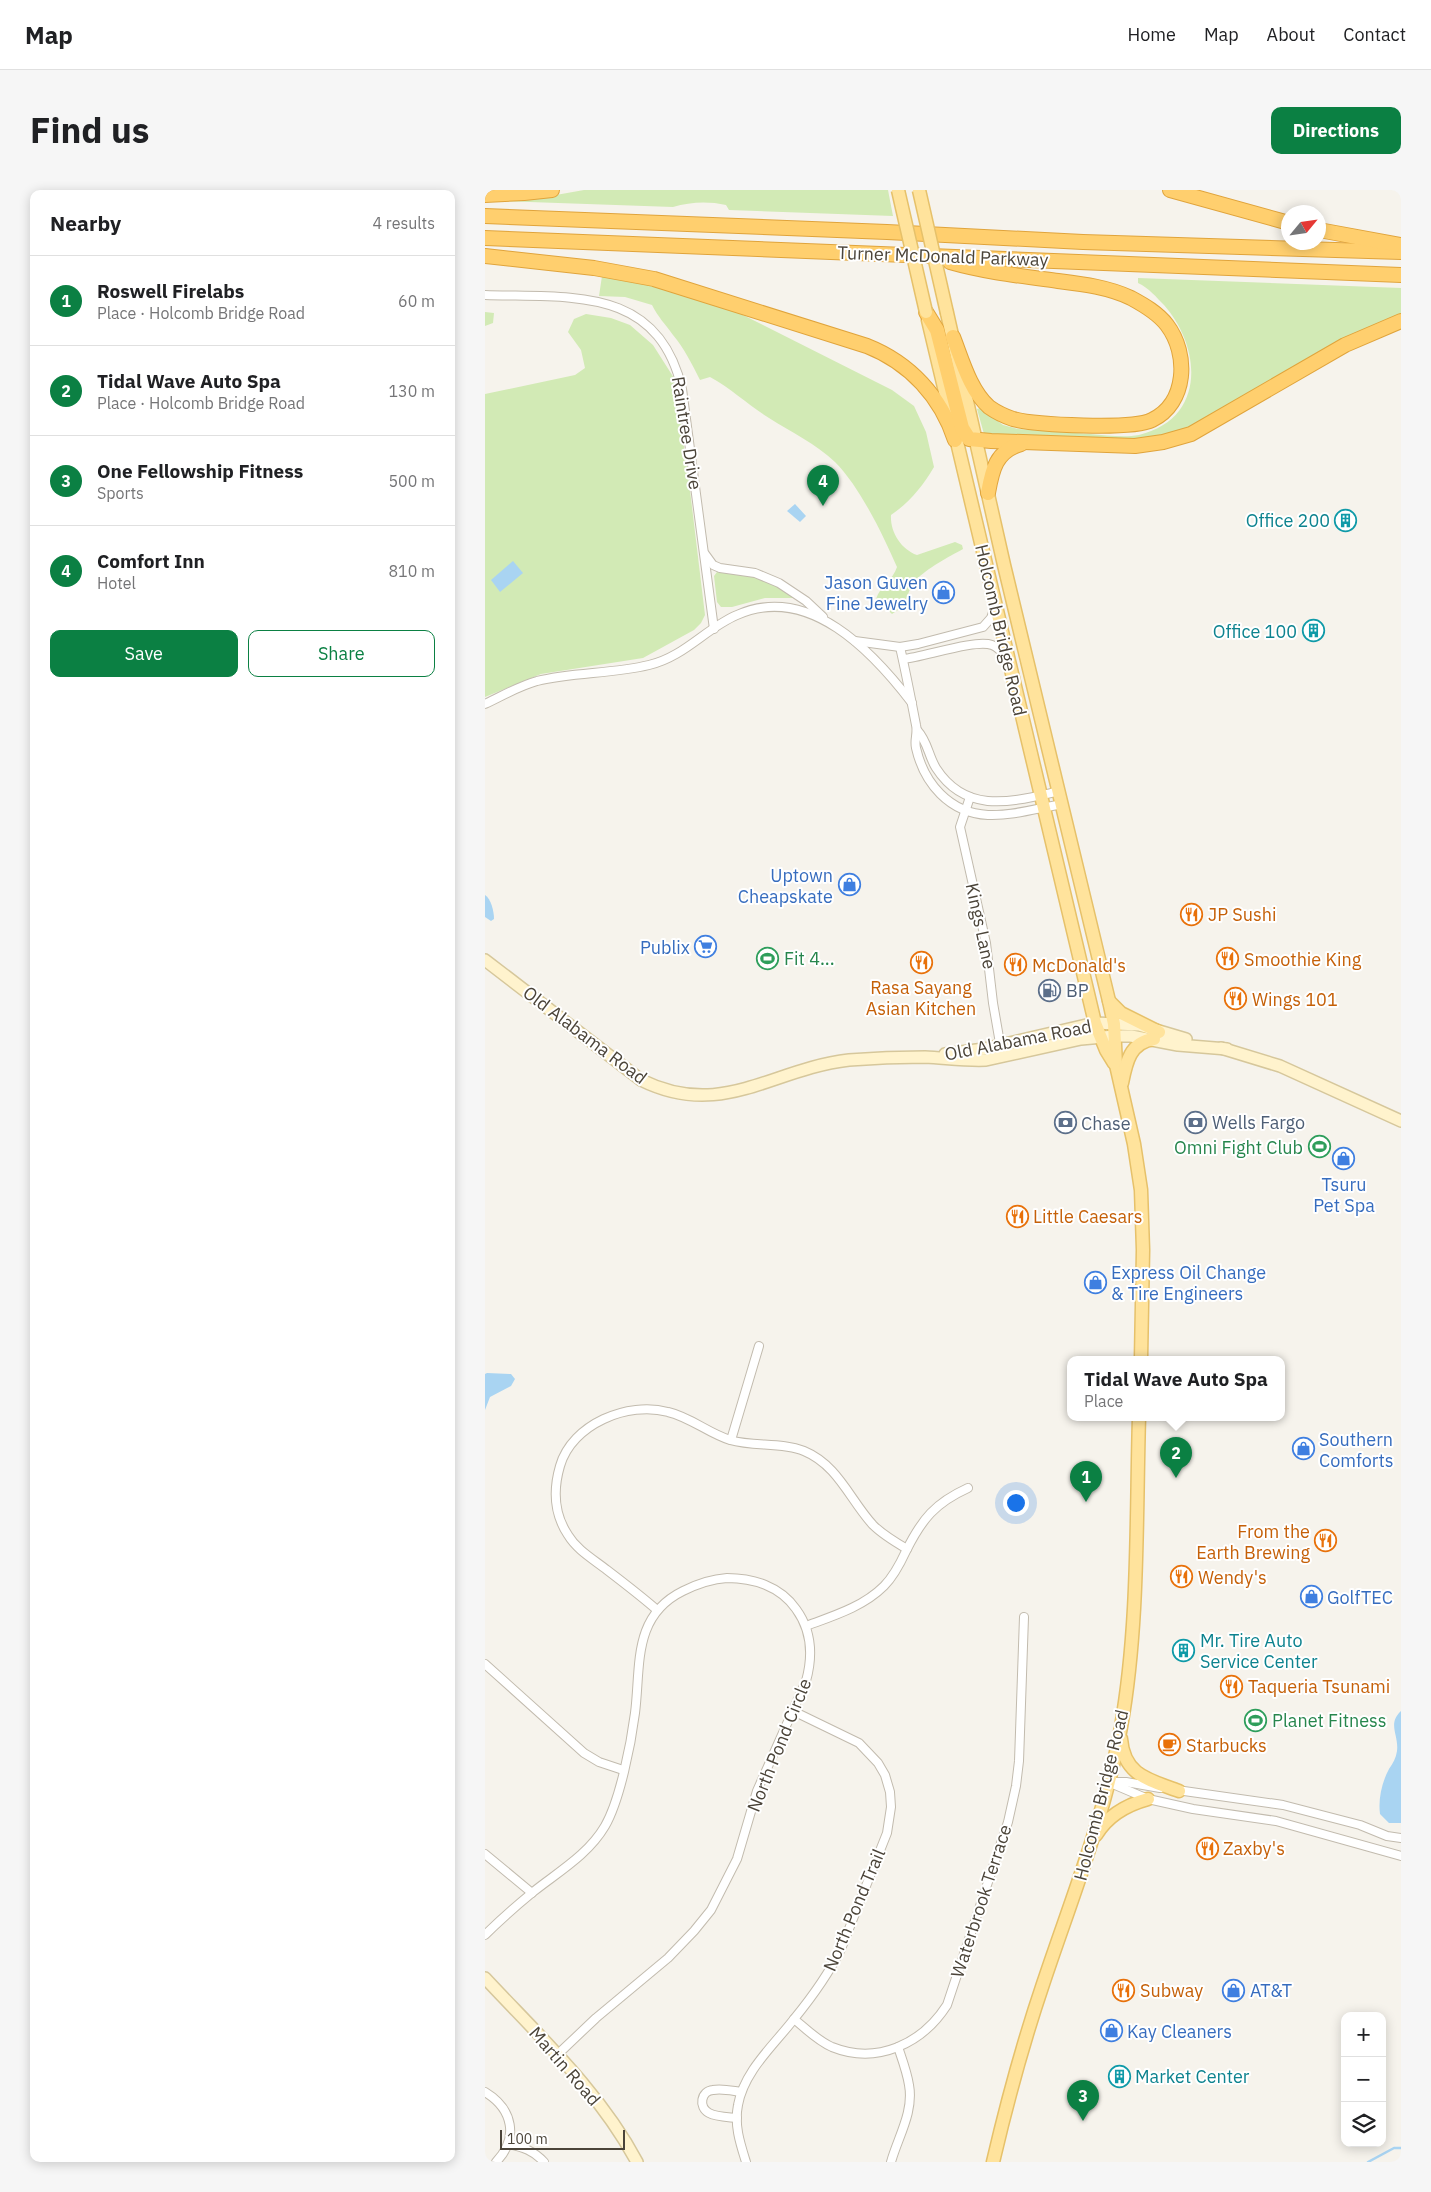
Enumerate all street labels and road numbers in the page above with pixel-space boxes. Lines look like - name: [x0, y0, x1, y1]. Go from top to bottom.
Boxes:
- street label: Turner McDonald Parkway: [837, 241, 1049, 271]
- street label: Raintree Drive: [667, 375, 707, 491]
- street label: Holcomb Bridge Road: [970, 542, 1032, 718]
- street label: Kings Lane: [961, 881, 1001, 971]
- street label: Old Alabama Road: [518, 981, 652, 1089]
- street label: Old Alabama Road: [942, 1014, 1094, 1066]
- street label: North Pond Circle: [742, 1675, 816, 1815]
- street label: Holcomb Bridge Road: [1069, 1707, 1133, 1883]
- street label: Waterbrook Terrace: [945, 1821, 1017, 1980]
- street label: North Pond Trail: [818, 1845, 890, 1975]
- street label: Martin Road: [524, 2022, 606, 2110]

